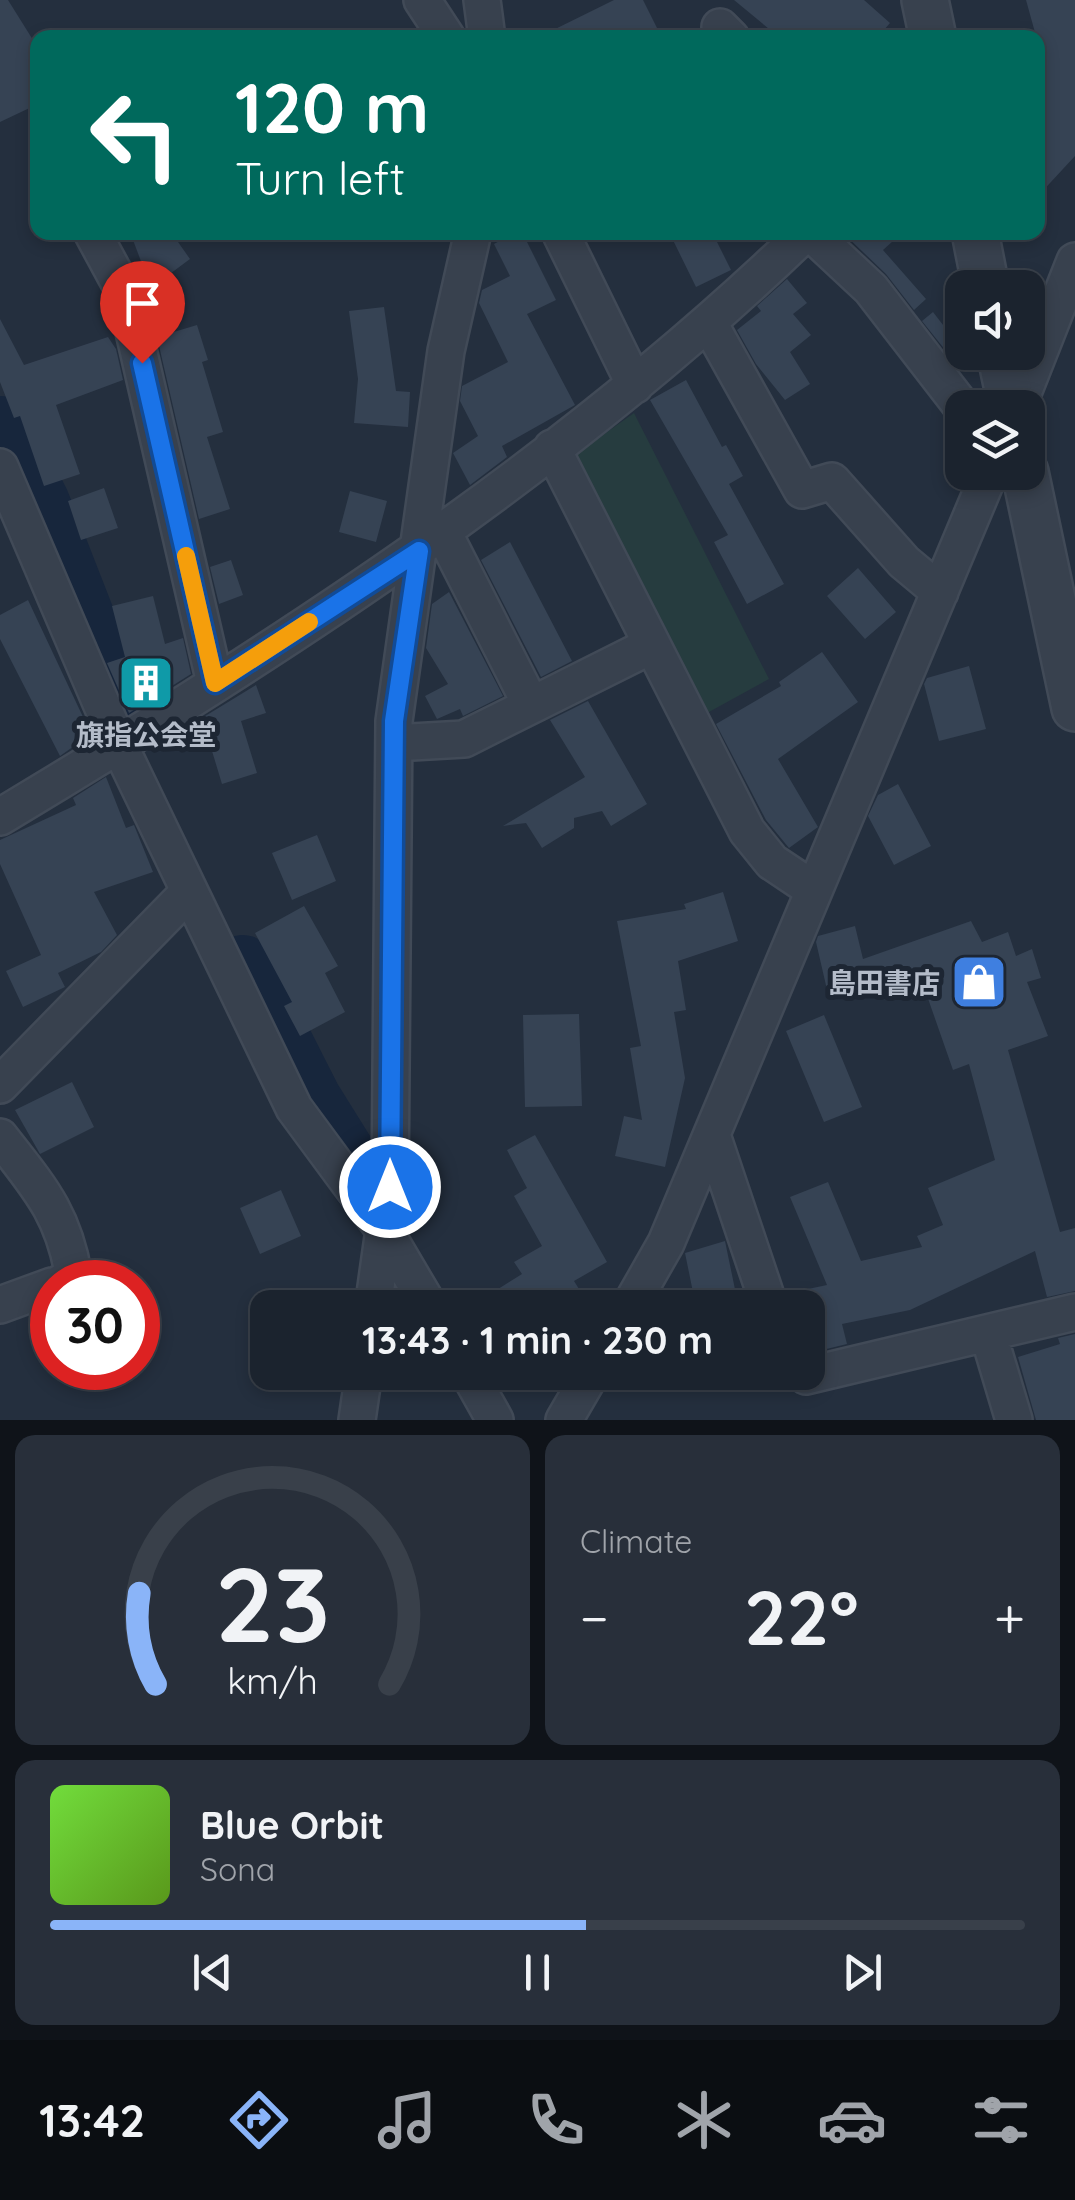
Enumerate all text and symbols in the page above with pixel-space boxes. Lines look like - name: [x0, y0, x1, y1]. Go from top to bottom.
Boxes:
- text: 120 m: [235, 63, 429, 151]
- icon: left: [70, 70, 200, 200]
- text: Turn left: [235, 150, 405, 206]
- pin: [100, 261, 185, 364]
- map controls: [945, 270, 1045, 490]
- button: sound: [945, 270, 1045, 370]
- icon: arrive: [115, 276, 170, 331]
- button: layers: [945, 390, 1045, 490]
- building icon: 旗指公会堂: [116, 653, 176, 713]
- place label: 旗指公会堂: [76, 717, 216, 752]
- shop icon: 島田書店: [949, 952, 1009, 1012]
- place label: 島田書店: [828, 965, 940, 1000]
- position arrow: [338, 1135, 442, 1239]
- speed limit sign: 30: [30, 1260, 160, 1390]
- text: 13:43 · 1 min · 230 m: [362, 1316, 713, 1364]
- text: Climate: [580, 1521, 692, 1561]
- text: 23: [215, 1538, 330, 1668]
- text: 22°: [744, 1570, 859, 1664]
- text: −: [580, 1583, 609, 1652]
- text: +: [994, 1583, 1025, 1652]
- text: km/h: [227, 1658, 318, 1703]
- text: Blue Orbit: [200, 1801, 384, 1849]
- text: Sona: [200, 1849, 275, 1889]
- icon: previous: [185, 1945, 240, 2000]
- icon: pause: [510, 1945, 565, 2000]
- icon: next: [835, 1945, 890, 2000]
- icon: directions: [224, 2085, 294, 2155]
- icon: music: [372, 2085, 442, 2155]
- icon: phone: [521, 2085, 591, 2155]
- icon: climate: [669, 2085, 739, 2155]
- icon: car: [817, 2085, 887, 2155]
- icon: filters: [966, 2085, 1036, 2155]
- text: 13:42: [39, 2092, 145, 2148]

